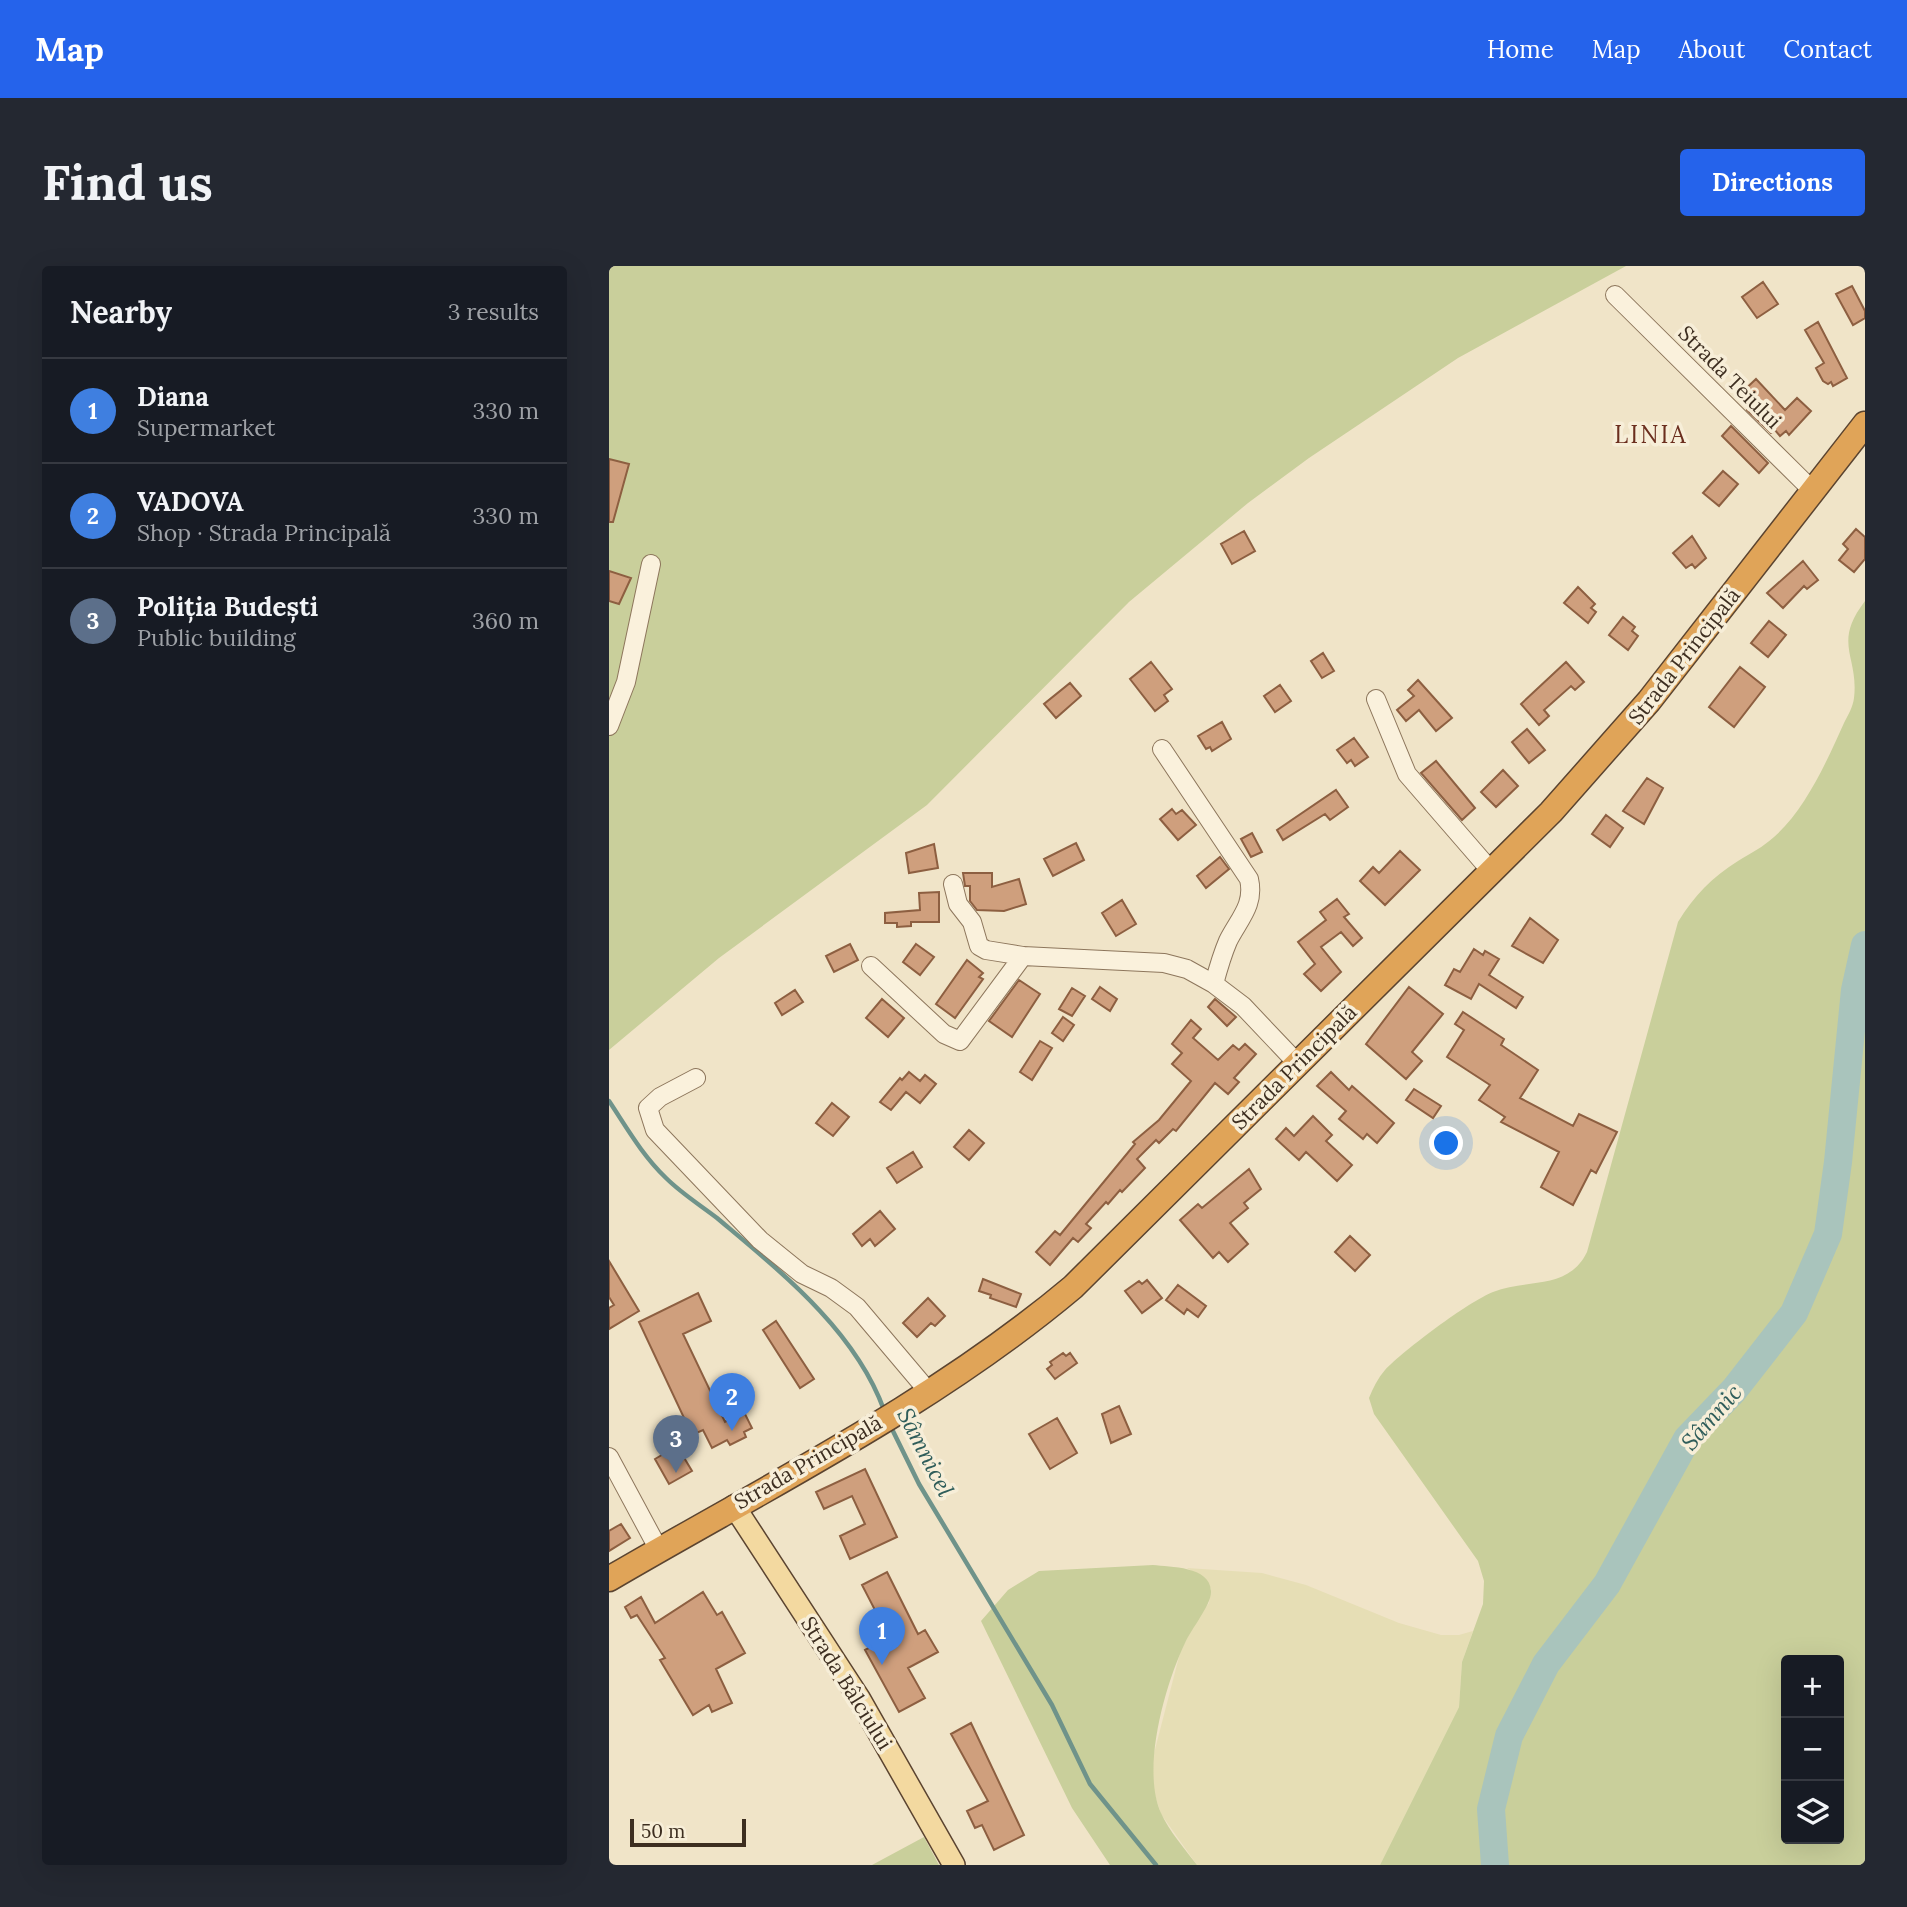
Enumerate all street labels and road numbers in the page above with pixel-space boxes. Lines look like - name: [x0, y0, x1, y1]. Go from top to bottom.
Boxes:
- street label: Strada Teiului: [1673, 320, 1787, 434]
- street label: Strada Principală: [1622, 582, 1746, 730]
- street label: Strada Principală: [1226, 999, 1362, 1135]
- street label: Strada Principală: [729, 1409, 887, 1515]
- street label: Strada Bâlciului: [795, 1611, 899, 1755]

